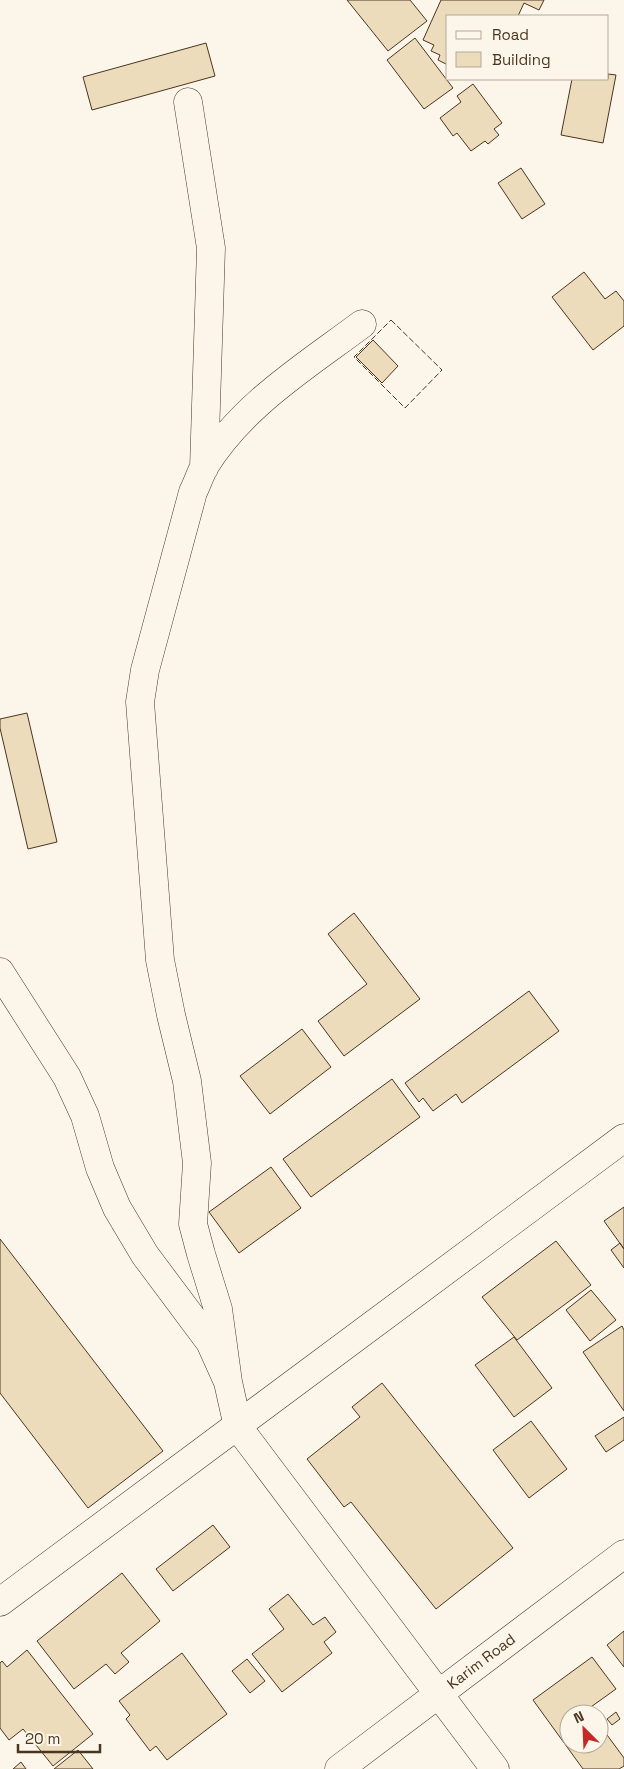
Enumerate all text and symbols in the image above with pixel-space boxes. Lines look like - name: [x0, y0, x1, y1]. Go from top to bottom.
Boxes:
- legend: [446, 15, 609, 80]
- text: Road: [492, 25, 529, 44]
- text: Building: [492, 50, 551, 69]
- street label: Karim Road: [443, 1629, 519, 1693]
- north arrow: [559, 1704, 609, 1754]
- text: N: [571, 1707, 587, 1727]
- scale bar: [18, 1722, 100, 1754]
- text: 20 m: [25, 1729, 60, 1748]

